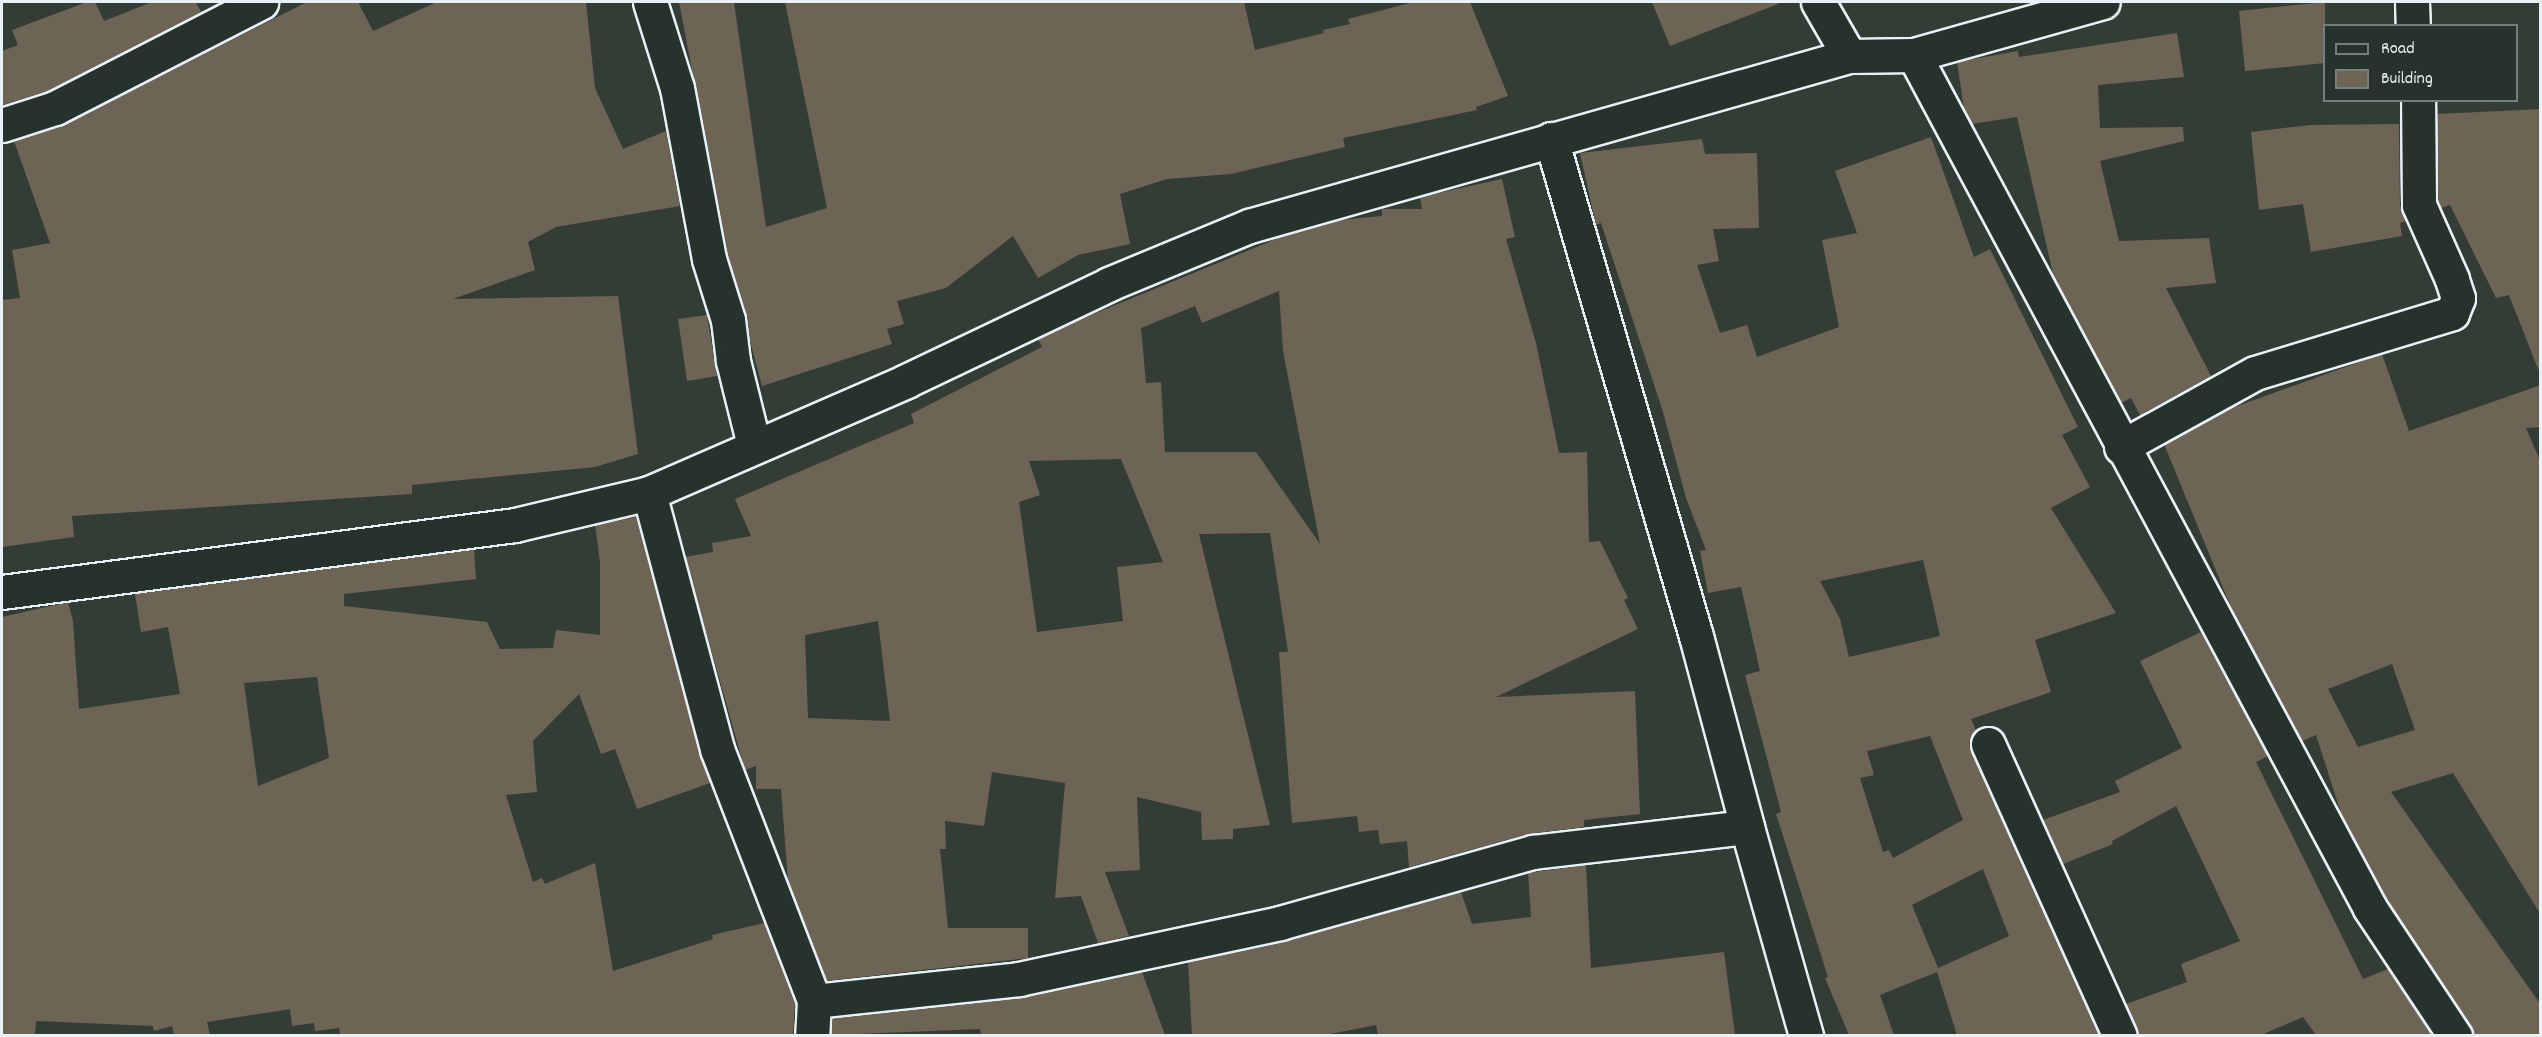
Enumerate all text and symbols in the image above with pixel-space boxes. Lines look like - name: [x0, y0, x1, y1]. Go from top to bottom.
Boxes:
- legend: [2323, 24, 2518, 102]
- text: Road: [2381, 37, 2415, 62]
- text: Building: [2381, 67, 2433, 92]

